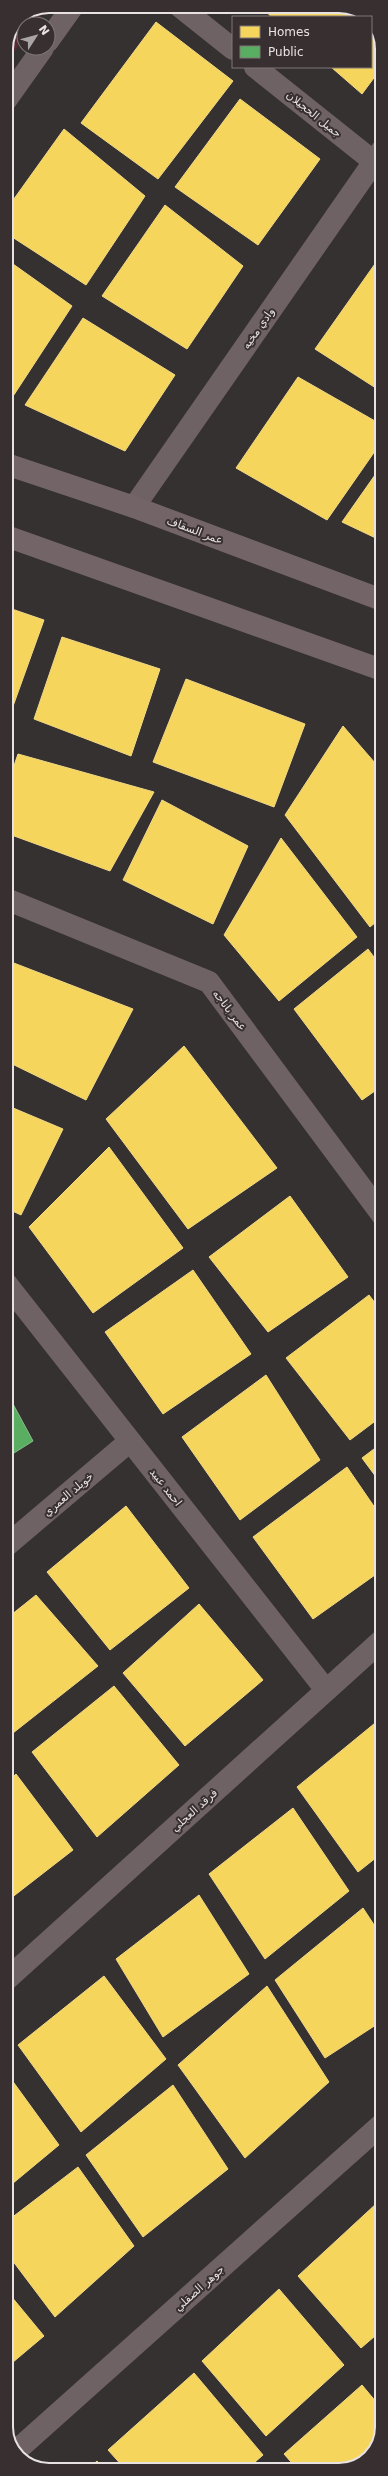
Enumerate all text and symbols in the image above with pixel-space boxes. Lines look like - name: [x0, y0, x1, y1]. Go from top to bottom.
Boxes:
- north arrow: [16, 16, 56, 56]
- legend: [232, 16, 372, 68]
- text: N: [36, 23, 52, 38]
- text: Homes: [268, 25, 310, 39]
- text: Public: [268, 45, 304, 59]
- street label: جميل الحجيلان: [284, 88, 344, 140]
- street label: وادي مخيه: [239, 305, 277, 352]
- street label: عمر السقاف: [165, 514, 225, 547]
- street label: عمر باناجه: [210, 987, 249, 1033]
- street label: احمد عبيد: [147, 1466, 184, 1509]
- street label: خويلد العمري: [41, 1470, 96, 1519]
- street label: فرقد العجلي: [169, 1786, 220, 1834]
- street label: جوهر الصقلي: [172, 2263, 227, 2314]

